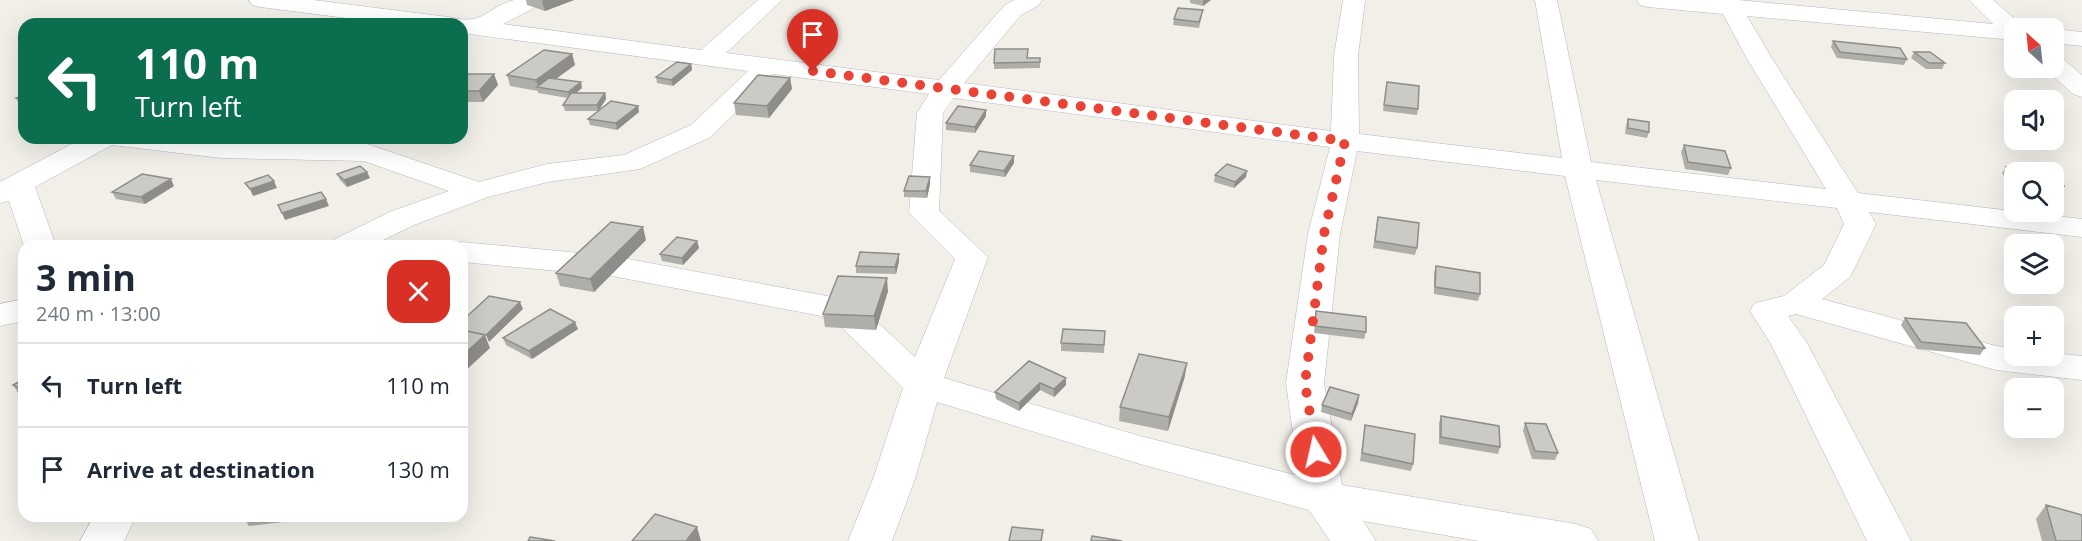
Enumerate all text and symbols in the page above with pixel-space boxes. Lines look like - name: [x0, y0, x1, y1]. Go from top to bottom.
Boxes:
- pin: [787, 9, 838, 71]
- icon: arrive: [796, 18, 829, 51]
- north arrow: [2004, 18, 2064, 78]
- map controls: [2004, 18, 2064, 438]
- text: 110 m: [135, 34, 259, 91]
- icon: left: [36, 42, 114, 120]
- text: Turn left: [135, 88, 242, 125]
- button: sound: [2004, 90, 2064, 150]
- button: search: [2004, 162, 2064, 222]
- button: layers: [2004, 234, 2064, 294]
- text: 3 min: [36, 253, 136, 302]
- button: close: [387, 260, 450, 323]
- text: 240 m · 13:00: [36, 300, 161, 327]
- button: +: [2004, 306, 2064, 366]
- icon: left: [36, 369, 69, 402]
- text: Turn left: [87, 370, 182, 400]
- text: 110 m: [386, 370, 450, 400]
- button: −: [2004, 378, 2064, 438]
- position arrow: [1284, 420, 1348, 484]
- icon: arrive: [36, 453, 69, 486]
- text: Arrive at destination: [87, 454, 315, 484]
- text: 130 m: [386, 454, 450, 484]

